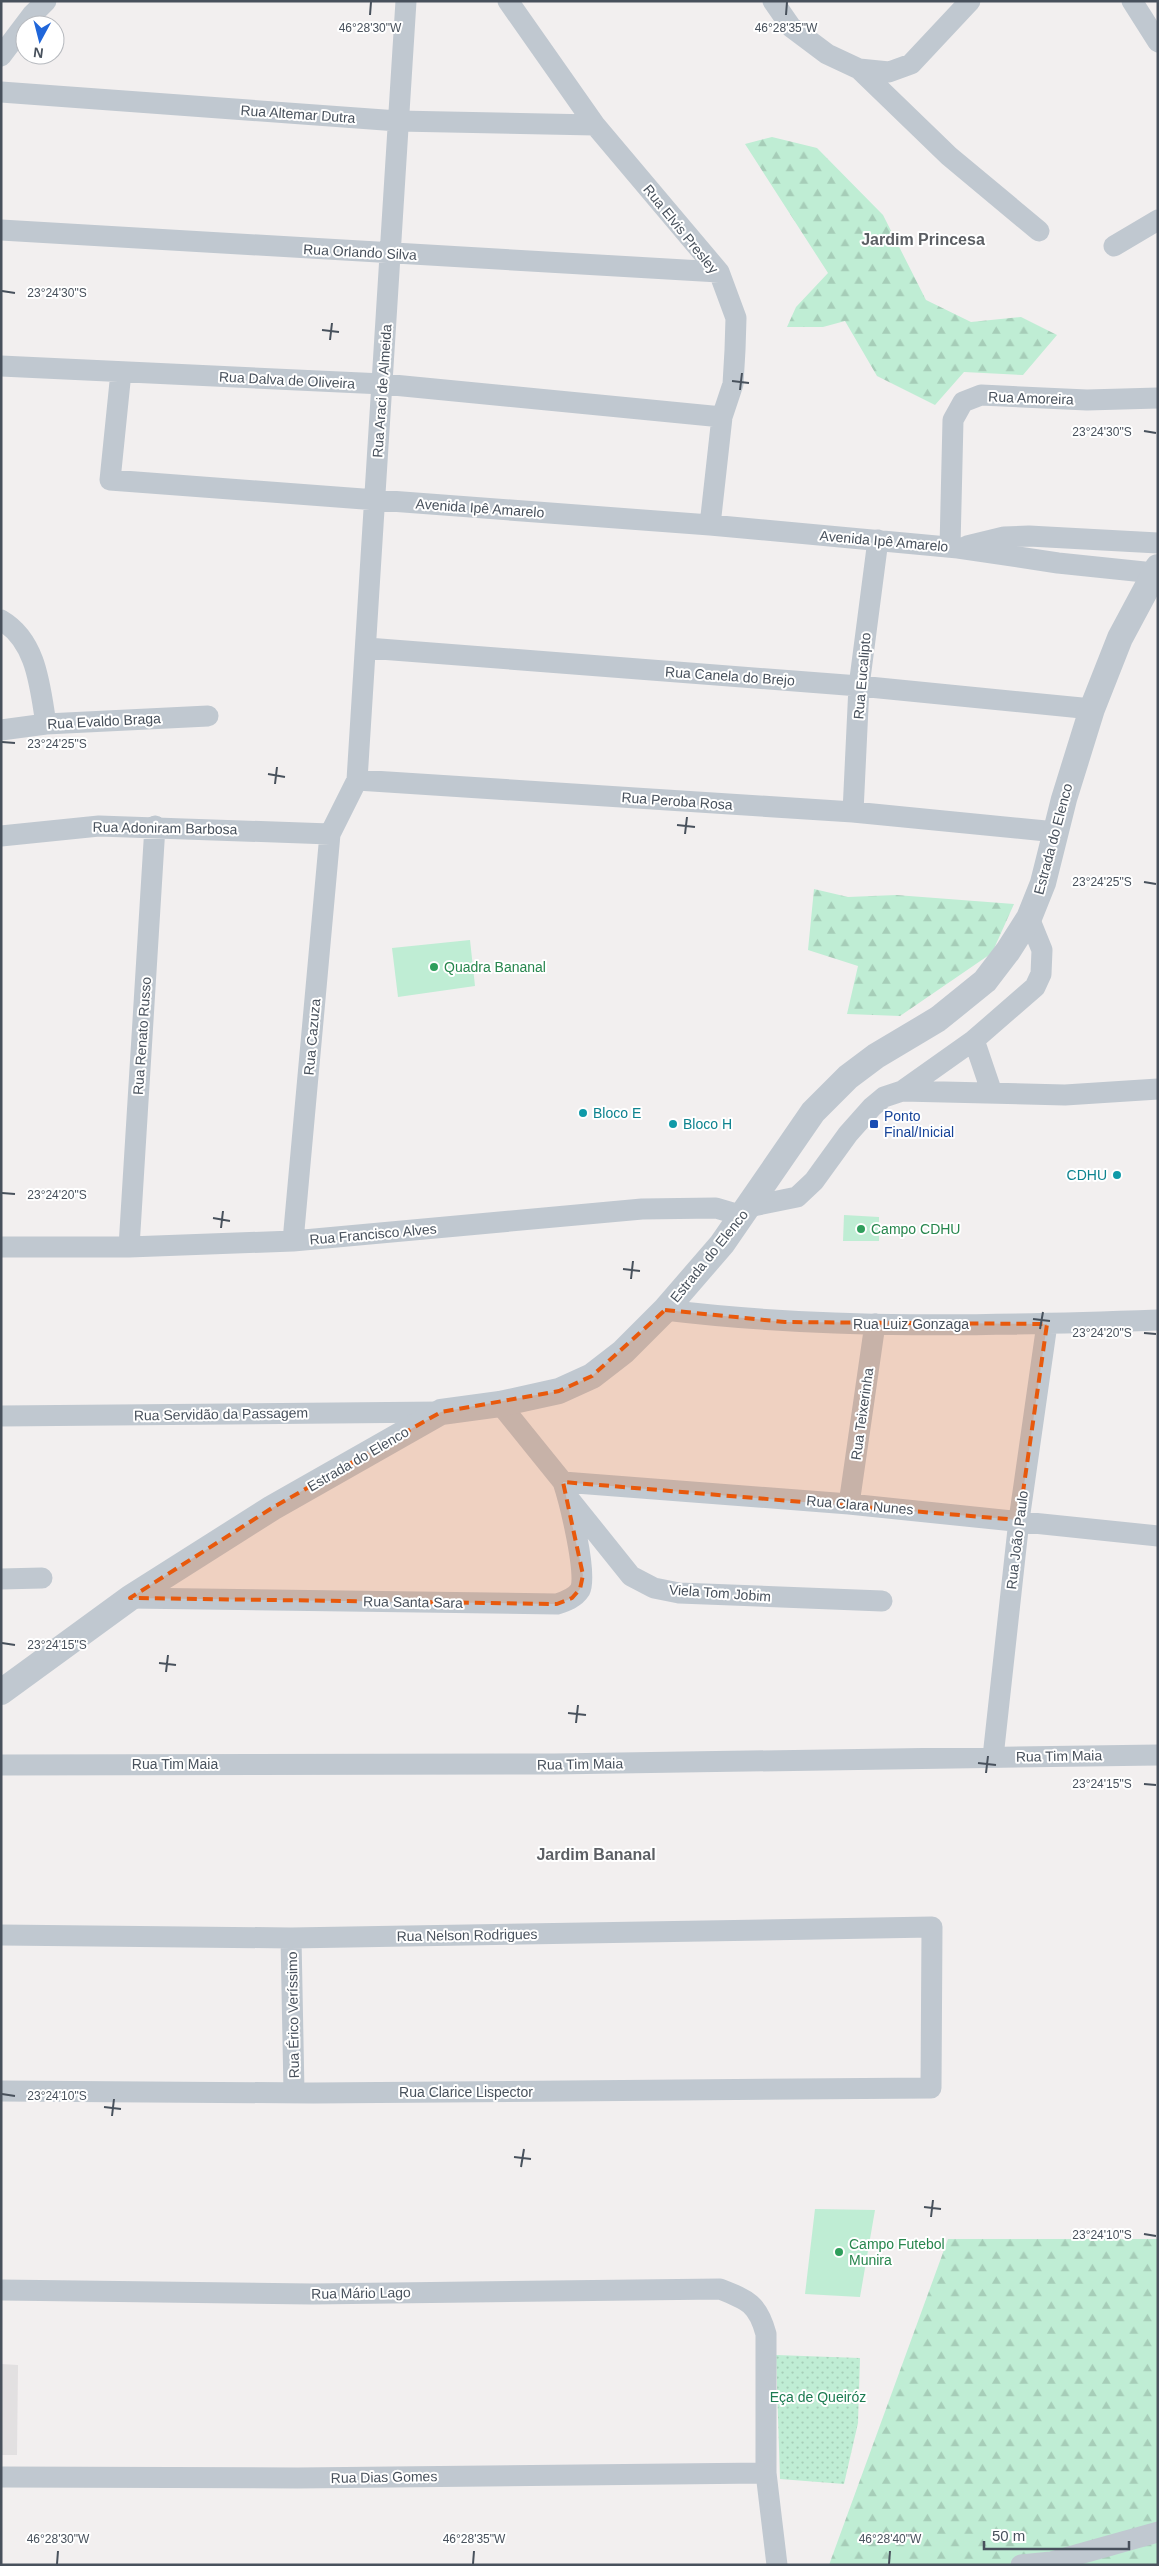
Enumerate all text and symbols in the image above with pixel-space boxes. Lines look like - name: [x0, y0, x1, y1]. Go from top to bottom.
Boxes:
- north arrow: [15, 15, 65, 65]
- text: 46°28'30"W: [339, 21, 402, 35]
- text: 46°28'35"W: [755, 21, 818, 35]
- text: N: [32, 44, 44, 61]
- street label: Rua Altemar Dutra: [240, 102, 356, 126]
- street label: Rua Elvis Presley: [640, 181, 722, 277]
- district label: Jardim Princesa: [861, 231, 985, 248]
- street label: Rua Orlando Silva: [303, 241, 417, 263]
- text: 23°24'30"S: [27, 286, 87, 300]
- street label: Rua Araci de Almeida: [369, 323, 395, 458]
- street label: Rua Dalva de Oliveira: [219, 368, 356, 392]
- street label: Rua Amoreira: [988, 389, 1074, 407]
- text: 23°24'30"S: [1072, 425, 1132, 439]
- street label: Avenida Ipê Amarelo: [415, 496, 545, 520]
- street label: Avenida Ipê Amarelo: [819, 527, 949, 555]
- street label: Rua Eucalipto: [850, 632, 874, 720]
- street label: Rua Canela do Brejo: [665, 663, 796, 689]
- street label: Rua Evaldo Braga: [47, 710, 161, 732]
- text: 23°24'25"S: [27, 737, 87, 751]
- street label: Estrada do Elenco: [1030, 781, 1076, 896]
- street label: Rua Peroba Rosa: [621, 789, 733, 813]
- street label: Rua Adoniram Barbosa: [92, 819, 238, 837]
- text: 23°24'25"S: [1072, 875, 1132, 889]
- place label: Quadra Bananal: [444, 959, 546, 975]
- marker: Quadra Bananal: [428, 961, 440, 973]
- street label: Rua Renato Russo: [130, 976, 154, 1096]
- street label: Rua Cazuza: [301, 998, 323, 1076]
- place label: Bloco E: [593, 1105, 641, 1121]
- marker: Bloco E: [577, 1107, 589, 1119]
- place label: Ponto Final/Inicial: [884, 1108, 954, 1140]
- place label: Bloco H: [683, 1116, 732, 1132]
- marker: Bloco H: [667, 1118, 679, 1130]
- marker: Ponto Final/Inicial: [868, 1118, 880, 1130]
- place label: CDHU: [1067, 1167, 1107, 1183]
- marker: CDHU: [1111, 1169, 1123, 1181]
- text: 23°24'20"S: [27, 1188, 87, 1202]
- street label: Estrada do Elenco: [667, 1206, 751, 1305]
- street label: Rua Francisco Alves: [309, 1220, 437, 1248]
- place label: Campo CDHU: [871, 1221, 960, 1237]
- marker: Campo CDHU: [855, 1223, 867, 1235]
- street label: Rua Luiz Gonzaga: [853, 1316, 969, 1332]
- text: 23°24'20"S: [1072, 1326, 1132, 1340]
- street label: Rua Teixerinha: [848, 1367, 876, 1461]
- street label: Rua Servidão da Passagem: [134, 1404, 308, 1424]
- street label: Estrada do Elenco: [304, 1423, 412, 1495]
- street label: Rua João Paulo: [1003, 1489, 1031, 1590]
- street label: Rua Clara Nunes: [806, 1492, 914, 1518]
- street label: Viela Tom Jobim: [668, 1581, 772, 1605]
- street label: Rua Santa Sara: [363, 1593, 463, 1611]
- text: 23°24'15"S: [27, 1638, 87, 1652]
- street label: Rua Tim Maia: [1016, 1747, 1103, 1765]
- street label: Rua Tim Maia: [537, 1755, 624, 1773]
- street label: Rua Tim Maia: [132, 1756, 218, 1772]
- text: 23°24'15"S: [1072, 1777, 1132, 1791]
- district label: Jardim Bananal: [536, 1846, 656, 1863]
- street label: Rua Nelson Rodrigues: [396, 1926, 538, 1944]
- street label: Rua Érico Veríssimo: [284, 1951, 302, 2079]
- street label: Rua Clarice Lispector: [399, 2084, 533, 2100]
- text: 23°24'10"S: [27, 2089, 87, 2103]
- text: 23°24'10"S: [1072, 2228, 1132, 2242]
- place label: Campo Futebol Munira: [849, 2236, 945, 2268]
- marker: Campo Futebol Munira: [833, 2246, 845, 2258]
- street label: Rua Mário Lago: [311, 2284, 411, 2302]
- park label: Eça de Queiróz: [770, 2389, 866, 2405]
- street label: Rua Dias Gomes: [331, 2468, 437, 2486]
- scale bar: [984, 2518, 1129, 2550]
- text: 50 m: [992, 2527, 1025, 2544]
- text: 46°28'30"W: [27, 2532, 90, 2546]
- text: 46°28'35"W: [443, 2532, 506, 2546]
- text: 46°28'40"W: [859, 2532, 922, 2546]

